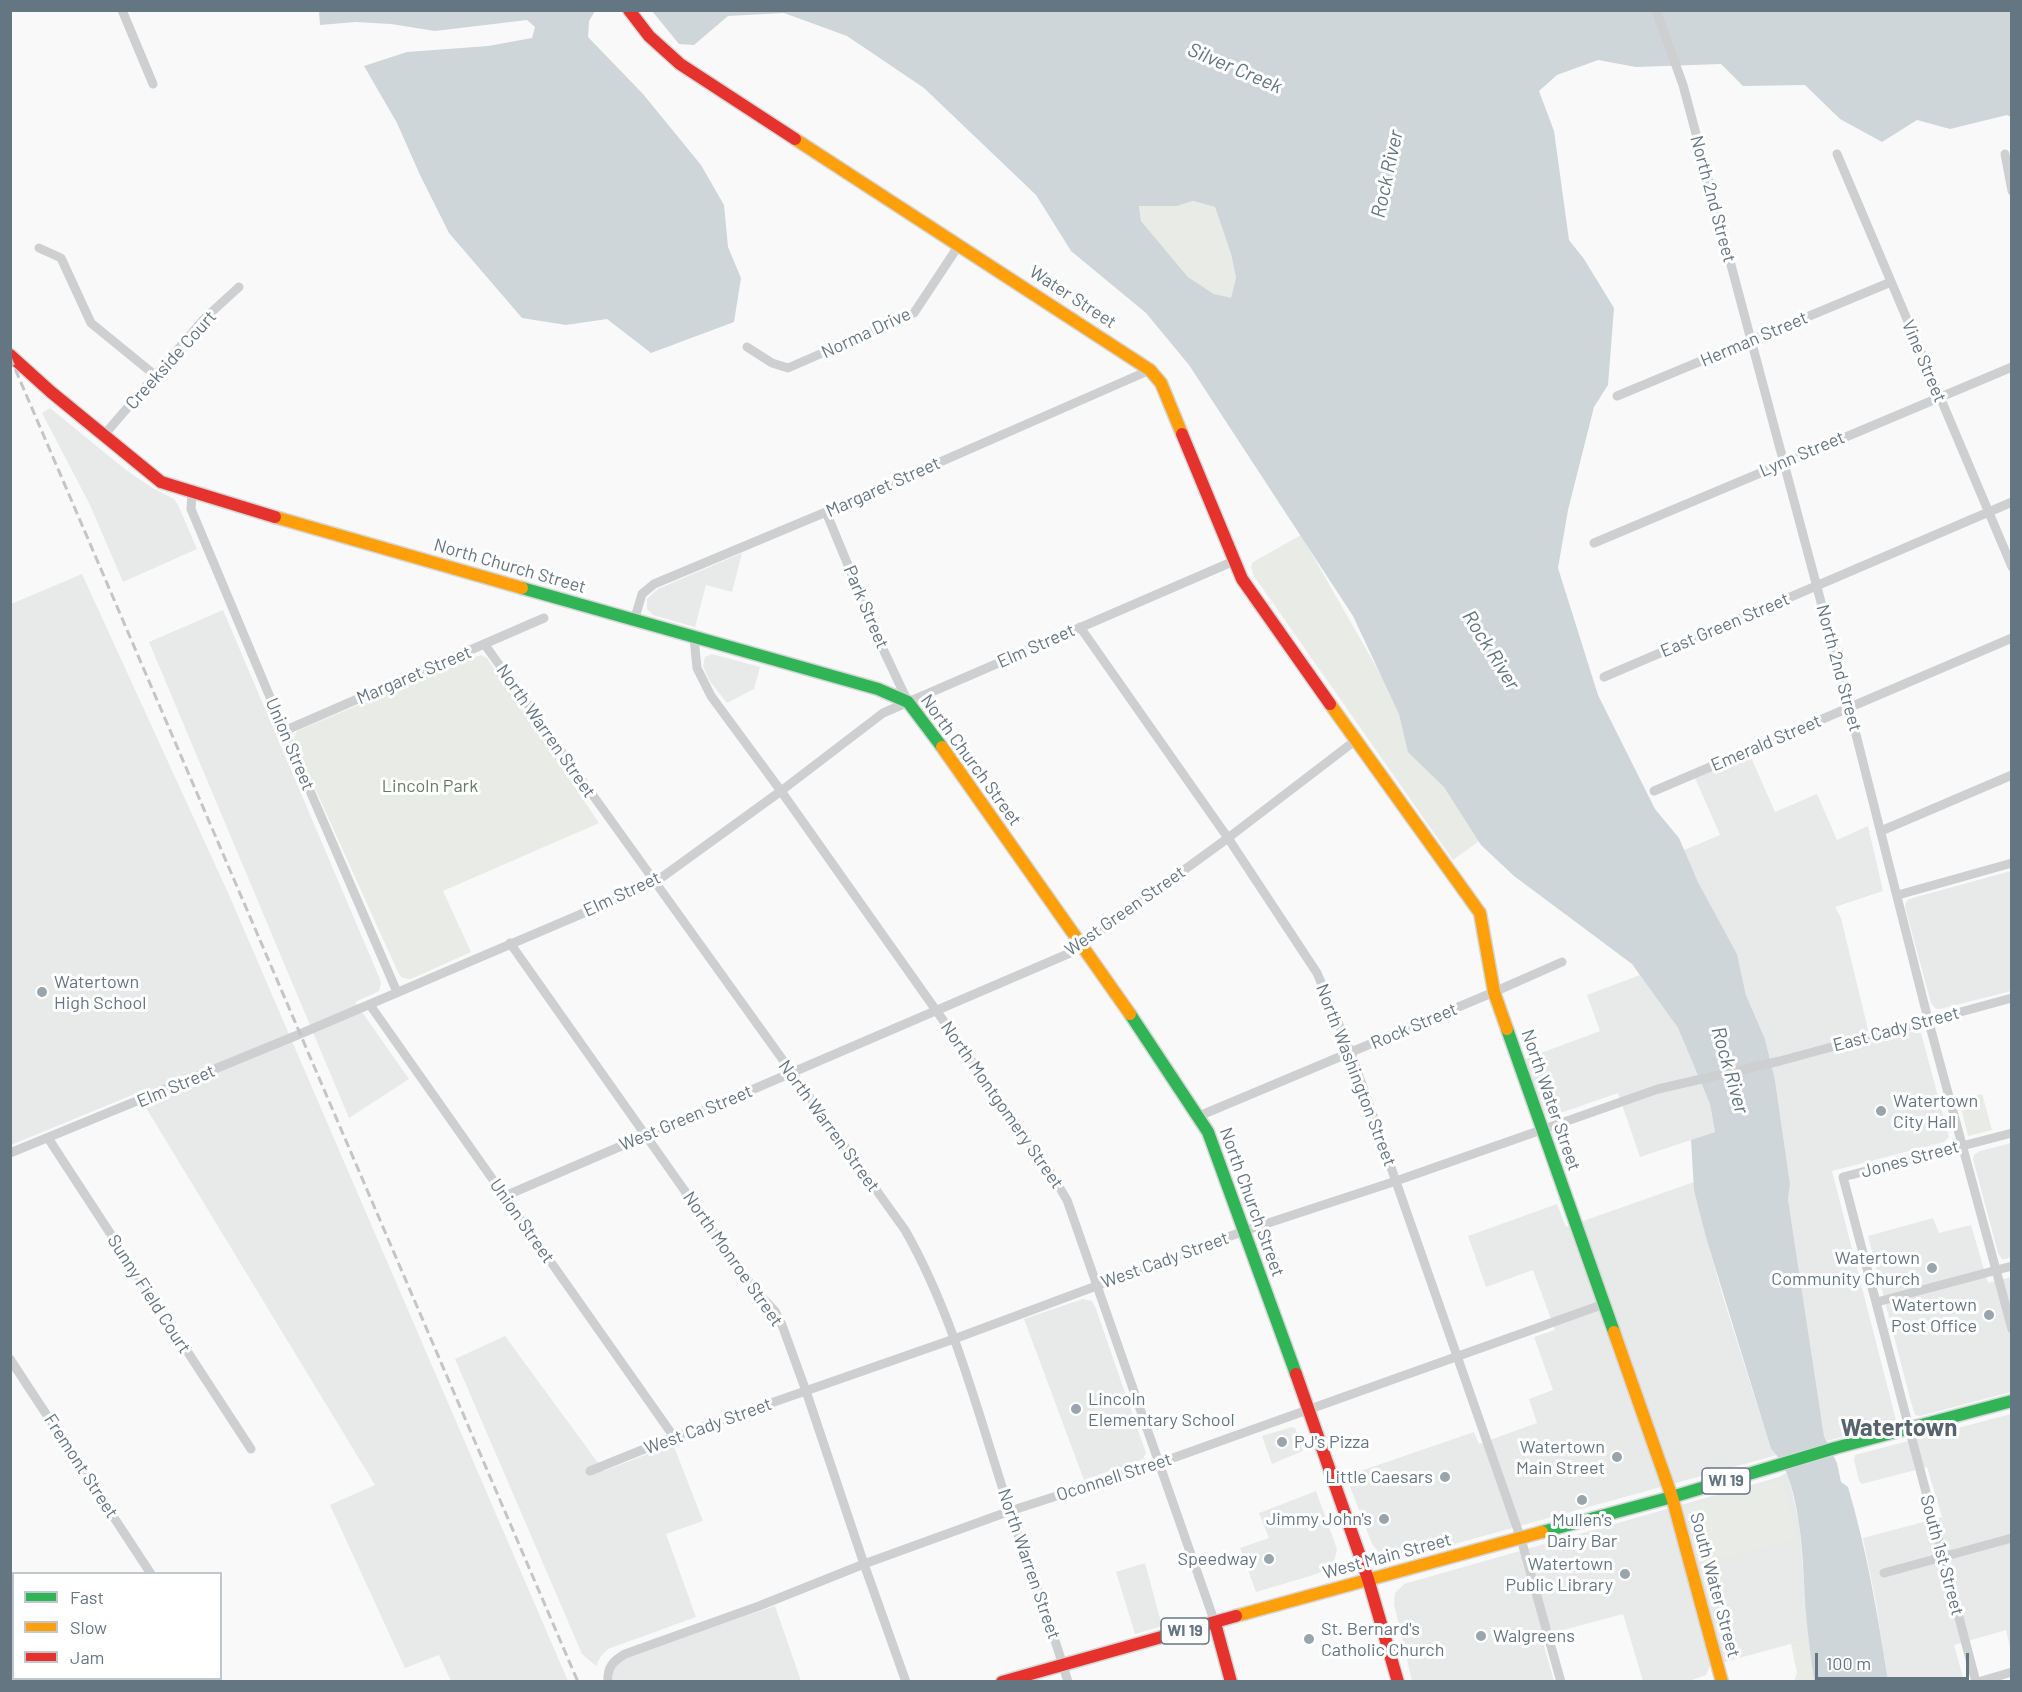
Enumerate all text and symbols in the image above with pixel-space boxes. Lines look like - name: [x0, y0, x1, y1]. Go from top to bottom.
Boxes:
- water label: Silver Creek: [1184, 37, 1286, 99]
- water label: Rock River: [1366, 128, 1408, 220]
- street label: North 2nd Street: [1686, 133, 1740, 265]
- street label: Water Street: [1026, 261, 1120, 333]
- street label: Norma Drive: [818, 303, 914, 363]
- street label: Creekside Court: [121, 306, 221, 414]
- street label: Herman Street: [1697, 307, 1811, 371]
- street label: Vine Street: [1897, 317, 1951, 405]
- street label: Lynn Street: [1756, 426, 1848, 482]
- street label: Margaret Street: [823, 452, 943, 522]
- street label: North Church Street: [431, 534, 589, 598]
- street label: Park Street: [839, 562, 893, 652]
- street label: East Green Street: [1657, 588, 1793, 662]
- street label: North 2nd Street: [1812, 602, 1866, 734]
- water label: Rock River: [1457, 606, 1525, 694]
- street label: Elm Street: [994, 619, 1078, 673]
- street label: Margaret Street: [353, 641, 475, 709]
- street label: North Warren Street: [492, 660, 600, 802]
- street label: North Church Street: [916, 690, 1026, 830]
- street label: Union Street: [261, 695, 319, 793]
- street label: Emerald Street: [1708, 710, 1824, 776]
- park label: Lincoln Park: [382, 775, 478, 797]
- street label: West Green Street: [1061, 861, 1189, 961]
- street label: Elm Street: [580, 867, 664, 921]
- place label: Watertown High School: [54, 971, 147, 1014]
- street label: North Washington Street: [1311, 981, 1401, 1169]
- marker: Watertown High School: [35, 985, 49, 999]
- street label: Rock Street: [1367, 998, 1461, 1054]
- street label: East Cady Street: [1831, 1002, 1961, 1056]
- street label: North Montgomery Street: [936, 1017, 1068, 1193]
- water label: Rock River: [1706, 1024, 1754, 1116]
- street label: North Water Street: [1517, 1027, 1585, 1173]
- street label: North Warren Street: [774, 1056, 884, 1196]
- street label: Elm Street: [134, 1060, 218, 1112]
- street label: West Green Street: [616, 1080, 756, 1156]
- place label: Watertown City Hall: [1893, 1090, 1978, 1132]
- marker: Watertown City Hall: [1874, 1104, 1888, 1118]
- street label: North Church Street: [1215, 1124, 1289, 1280]
- street label: Jones Street: [1859, 1136, 1961, 1182]
- street label: Union Street: [485, 1175, 559, 1267]
- street label: North Monroe Street: [678, 1187, 788, 1331]
- street label: West Cady Street: [1098, 1227, 1232, 1293]
- street label: Sunny Field Court: [103, 1231, 195, 1357]
- place label: Watertown Community Church: [1771, 1247, 1920, 1290]
- marker: Watertown Community Church: [1925, 1261, 1939, 1275]
- place label: Watertown Post Office: [1891, 1294, 1977, 1336]
- marker: Watertown Post Office: [1982, 1308, 1996, 1322]
- place label: Lincoln Elementary School: [1088, 1388, 1235, 1430]
- street label: West Cady Street: [641, 1393, 775, 1459]
- marker: Lincoln Elementary School: [1069, 1402, 1083, 1416]
- street label: Fremont Street: [39, 1410, 123, 1522]
- district label: Watertown: [1841, 1414, 1957, 1442]
- place label: PJ's Pizza: [1294, 1431, 1369, 1453]
- marker: PJ's Pizza: [1275, 1435, 1289, 1449]
- place label: Watertown Main Street: [1516, 1436, 1605, 1478]
- street label: Oconnell Street: [1054, 1448, 1174, 1506]
- marker: Watertown Main Street: [1610, 1450, 1624, 1464]
- place label: Little Caesars: [1325, 1466, 1433, 1488]
- road number: WI 19: [1702, 1468, 1750, 1494]
- marker: Little Caesars: [1438, 1470, 1452, 1484]
- street label: North Warren Street: [993, 1486, 1065, 1642]
- street label: South 1st Street: [1916, 1492, 1968, 1618]
- marker: Mullen's Dairy Bar: [1575, 1493, 1589, 1507]
- place label: Jimmy John's: [1266, 1508, 1372, 1530]
- place label: Mullen's Dairy Bar: [1547, 1509, 1617, 1552]
- street label: South Water Street: [1685, 1510, 1745, 1660]
- marker: Jimmy John's: [1377, 1512, 1391, 1526]
- street label: West Main Street: [1320, 1528, 1454, 1584]
- place label: Speedway: [1177, 1548, 1257, 1570]
- marker: Speedway: [1262, 1552, 1276, 1566]
- place label: Watertown Public Library: [1505, 1553, 1613, 1596]
- marker: Watertown Public Library: [1618, 1567, 1632, 1581]
- legend: [12, 1572, 222, 1680]
- text: Fast: [70, 1586, 104, 1608]
- text: Slow: [70, 1616, 107, 1638]
- road number: WI 19: [1161, 1618, 1209, 1644]
- place label: St. Bernard's Catholic Church: [1321, 1618, 1444, 1660]
- place label: Walgreens: [1493, 1625, 1575, 1647]
- marker: Walgreens: [1474, 1629, 1488, 1643]
- marker: St. Bernard's Catholic Church: [1302, 1632, 1316, 1646]
- scale bar: [1818, 1641, 1972, 1679]
- text: Jam: [70, 1646, 104, 1668]
- text: 100 m: [1826, 1652, 1871, 1674]

